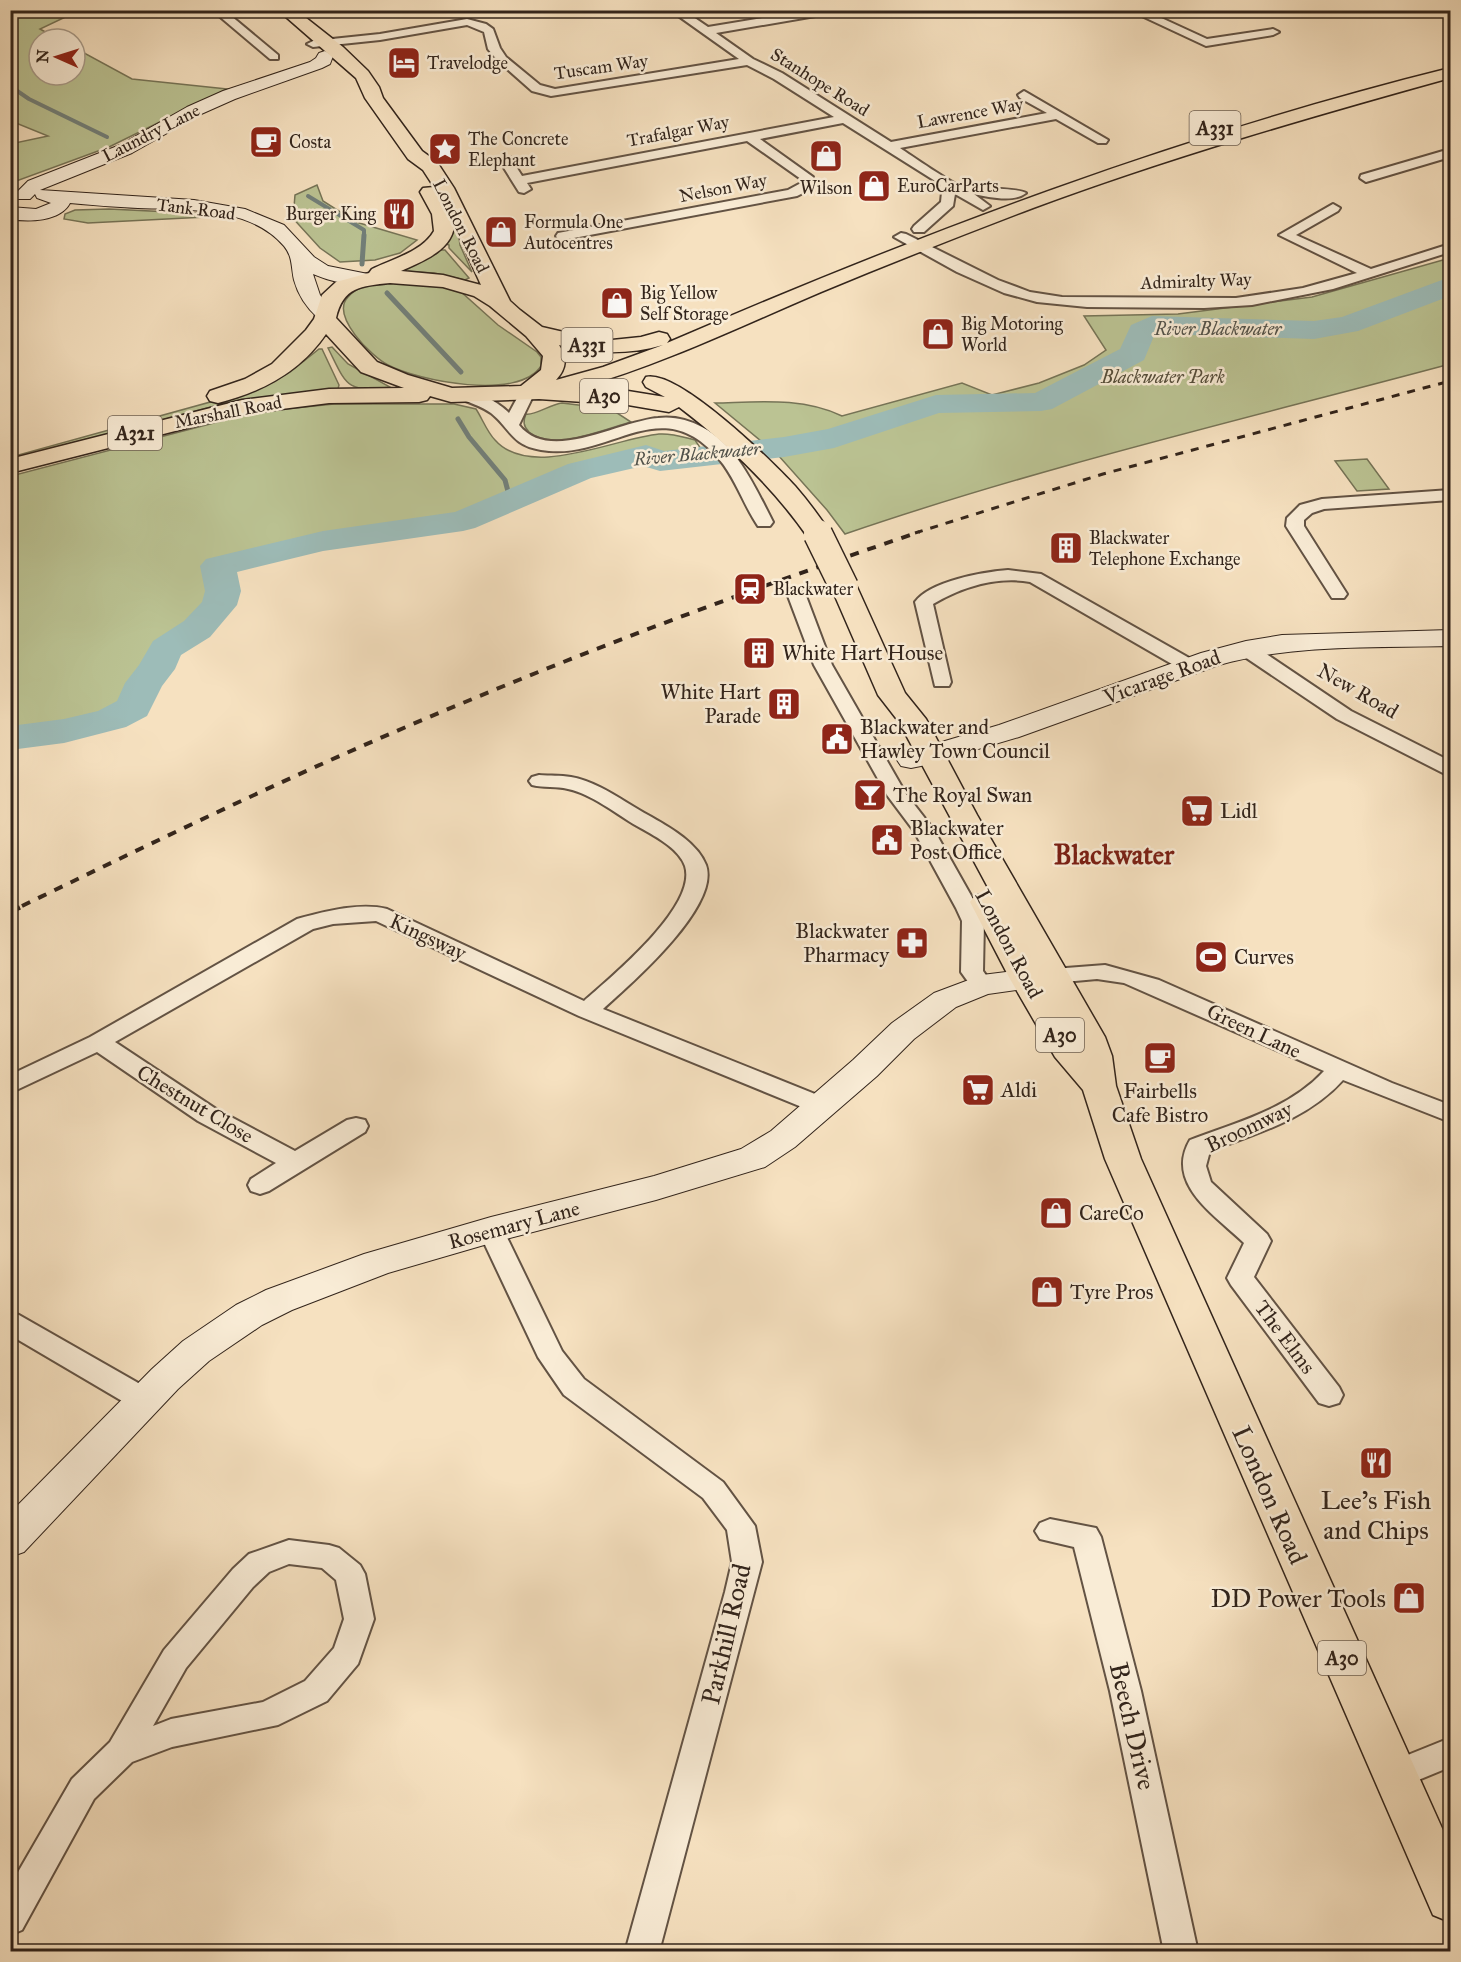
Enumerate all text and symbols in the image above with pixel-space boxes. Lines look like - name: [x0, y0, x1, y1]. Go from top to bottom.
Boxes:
- north arrow: [27, 27, 87, 87]
- street label: Stanhope Road: [767, 43, 873, 121]
- hotel icon: Travelodge: [386, 45, 422, 81]
- text: N: [33, 49, 52, 64]
- street label: Tuscam Way: [553, 49, 650, 84]
- place label: Travelodge: [427, 52, 508, 75]
- street label: Lawrence Way: [915, 93, 1025, 133]
- street label: Laundry Lane: [99, 99, 203, 167]
- street label: Trafalgar Way: [625, 110, 732, 153]
- road number: A331: [1190, 111, 1240, 145]
- cafe icon: Costa: [248, 124, 284, 160]
- place label: The Concrete Elephant: [468, 128, 568, 171]
- place label: Costa: [289, 131, 331, 153]
- place icon: The Concrete Elephant: [427, 131, 463, 167]
- shop icon: Wilson: [808, 138, 844, 174]
- shop icon: EuroCarParts: [856, 168, 892, 204]
- street label: Nelson Way: [677, 169, 769, 207]
- street label: London Road: [428, 175, 494, 277]
- place label: EuroCarParts: [897, 175, 999, 197]
- place label: Wilson: [800, 177, 852, 199]
- street label: Tank Road: [155, 193, 237, 225]
- restaurant icon: Burger King: [381, 196, 417, 232]
- place label: Burger King: [285, 203, 377, 226]
- place label: Formula One Autocentres: [523, 211, 623, 254]
- shop icon: Formula One Autocentres: [483, 214, 519, 250]
- street label: Admiralty Way: [1139, 268, 1252, 294]
- place label: Big Yellow Self Storage: [640, 282, 729, 326]
- shop icon: Big Yellow Self Storage: [599, 285, 635, 321]
- place label: Big Motoring World: [961, 313, 1064, 356]
- shop icon: Big Motoring World: [920, 316, 956, 352]
- water label: River Blackwater: [1153, 318, 1283, 340]
- road number: A331: [562, 328, 612, 362]
- park label: Blackwater Park: [1100, 366, 1225, 388]
- road number: A30: [580, 379, 628, 413]
- street label: Marshall Road: [172, 391, 284, 433]
- road number: A321: [108, 416, 162, 450]
- water label: River Blackwater: [632, 437, 763, 471]
- place label: Blackwater Telephone Exchange: [1089, 527, 1240, 571]
- building icon: Blackwater Telephone Exchange: [1048, 530, 1084, 566]
- station icon: Blackwater: [732, 571, 768, 607]
- place label: Blackwater: [773, 578, 854, 600]
- building icon: White Hart House: [741, 635, 777, 671]
- place label: White Hart House: [782, 640, 944, 666]
- street label: Vicarage Road: [1099, 644, 1224, 711]
- street label: New Road: [1313, 657, 1404, 725]
- place label: White Hart Parade: [661, 679, 762, 729]
- building icon: White Hart Parade: [766, 686, 802, 722]
- place label: Blackwater and Hawley Town Council: [860, 714, 1050, 764]
- public building icon: Blackwater and Hawley Town Council: [819, 721, 855, 757]
- bar icon: The Royal Swan: [852, 777, 888, 813]
- place label: The Royal Swan: [893, 782, 1032, 808]
- supermarket icon: Lidl: [1179, 793, 1215, 829]
- place label: Lidl: [1220, 798, 1258, 824]
- place label: Blackwater Post Office: [910, 815, 1004, 865]
- public building icon: Blackwater Post Office: [869, 822, 905, 858]
- district label: Blackwater: [1054, 838, 1175, 871]
- street label: London Road: [969, 885, 1049, 1003]
- street label: Kingsway: [386, 908, 472, 967]
- place label: Blackwater Pharmacy: [795, 918, 890, 968]
- pharmacy icon: Blackwater Pharmacy: [894, 925, 930, 961]
- sports icon: Curves: [1193, 939, 1229, 975]
- place label: Curves: [1234, 944, 1294, 970]
- street label: Green Lane: [1203, 998, 1305, 1064]
- road number: A30: [1036, 1018, 1084, 1052]
- cafe icon: Fairbells Cafe Bistro: [1142, 1040, 1178, 1076]
- street label: Chestnut Close: [132, 1059, 258, 1149]
- supermarket icon: Aldi: [960, 1072, 996, 1108]
- place label: Aldi: [1000, 1077, 1037, 1103]
- place label: Fairbells Cafe Bistro: [1112, 1078, 1209, 1128]
- street label: Broomway: [1202, 1095, 1297, 1158]
- street label: Rosemary Lane: [445, 1195, 583, 1255]
- shop icon: CareCo: [1038, 1195, 1074, 1231]
- place label: CareCo: [1079, 1200, 1144, 1226]
- shop icon: Tyre Pros: [1029, 1274, 1065, 1310]
- place label: Tyre Pros: [1070, 1279, 1153, 1305]
- street label: The Elms: [1249, 1295, 1321, 1379]
- street label: London Road: [1225, 1421, 1315, 1569]
- restaurant icon: Lee's Fish and Chips: [1358, 1445, 1394, 1481]
- place label: Lee's Fish and Chips: [1321, 1484, 1432, 1546]
- street label: Parkhill Road: [694, 1560, 758, 1708]
- shop icon: DD Power Tools: [1391, 1580, 1427, 1616]
- place label: DD Power Tools: [1211, 1582, 1386, 1614]
- road number: A30: [1318, 1641, 1366, 1675]
- street label: Beech Drive: [1103, 1659, 1163, 1793]

